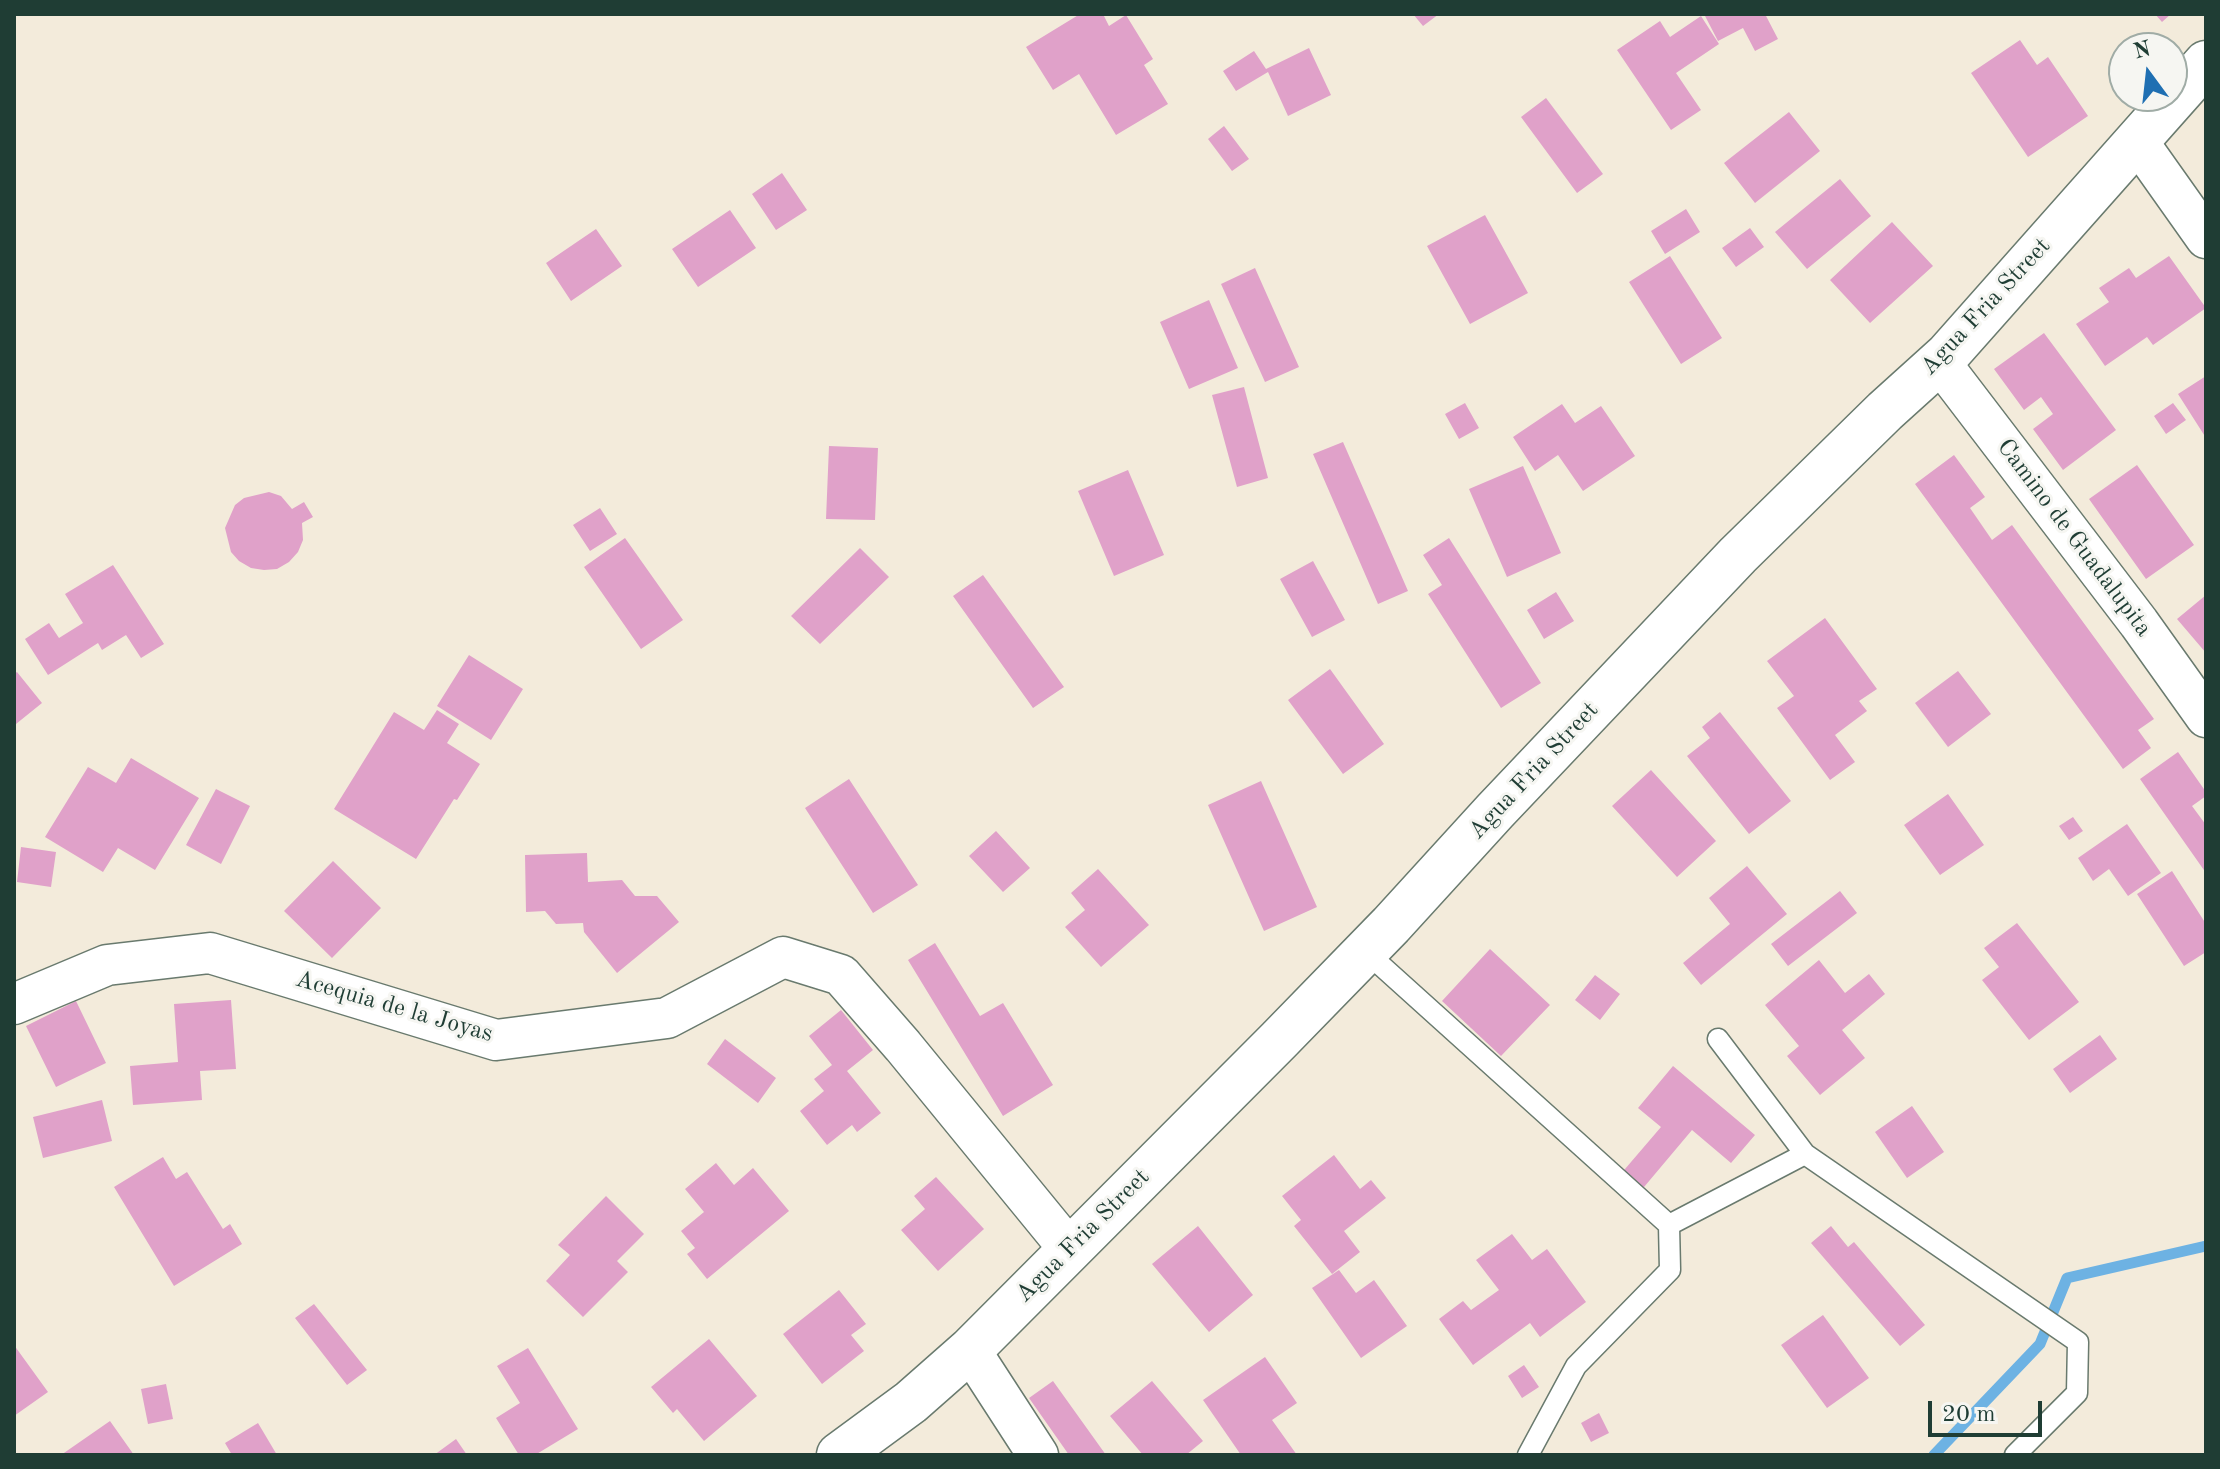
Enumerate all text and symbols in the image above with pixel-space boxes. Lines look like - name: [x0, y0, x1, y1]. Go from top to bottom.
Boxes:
- north arrow: [2108, 32, 2188, 112]
- text: N: [2131, 38, 2153, 64]
- street label: Agua Fria Street: [1915, 232, 2057, 382]
- street label: Camino de Guadalupita: [1990, 433, 2158, 643]
- street label: Agua Fria Street: [1463, 696, 1605, 846]
- street label: Acequia de la Joyas: [292, 965, 496, 1049]
- street label: Agua Fria Street: [1010, 1163, 1156, 1309]
- scale bar: [1932, 1385, 2046, 1435]
- text: 20 m: [1942, 1403, 1996, 1427]

